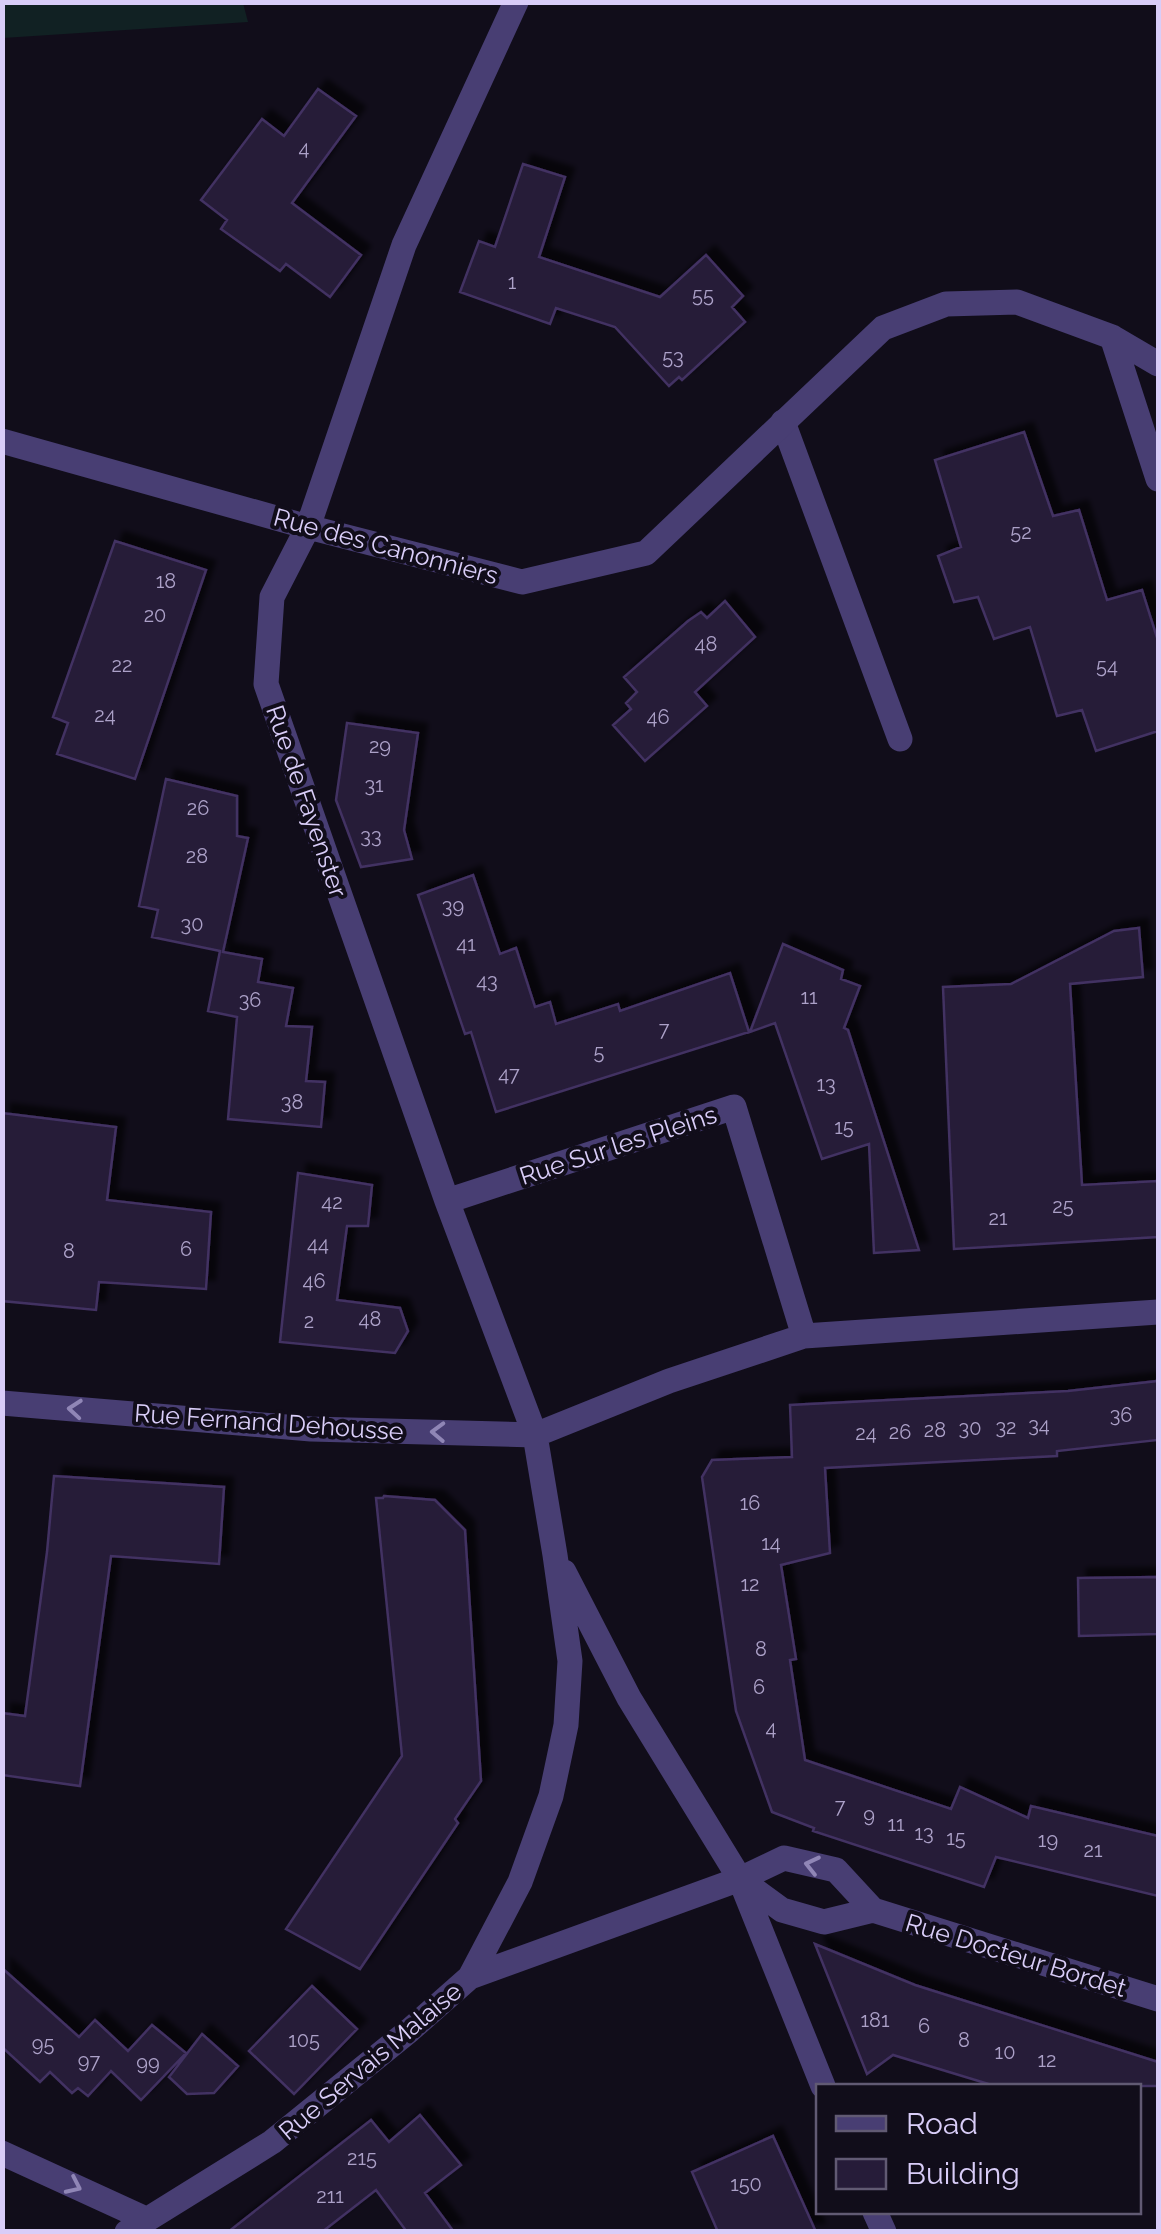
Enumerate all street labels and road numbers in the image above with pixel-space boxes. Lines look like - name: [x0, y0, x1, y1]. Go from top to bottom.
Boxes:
- street label: Rue des Canonniers: [271, 502, 501, 590]
- street label: Rue de Fayenster: [260, 701, 354, 901]
- street label: Rue Sur les Pleins: [516, 1099, 720, 1191]
- street label: Rue Fernand Dehousse: [133, 1398, 405, 1446]
- street label: Rue Docteur Bordet: [902, 1907, 1131, 2003]
- street label: Rue Servais Malaise: [273, 1976, 467, 2146]

